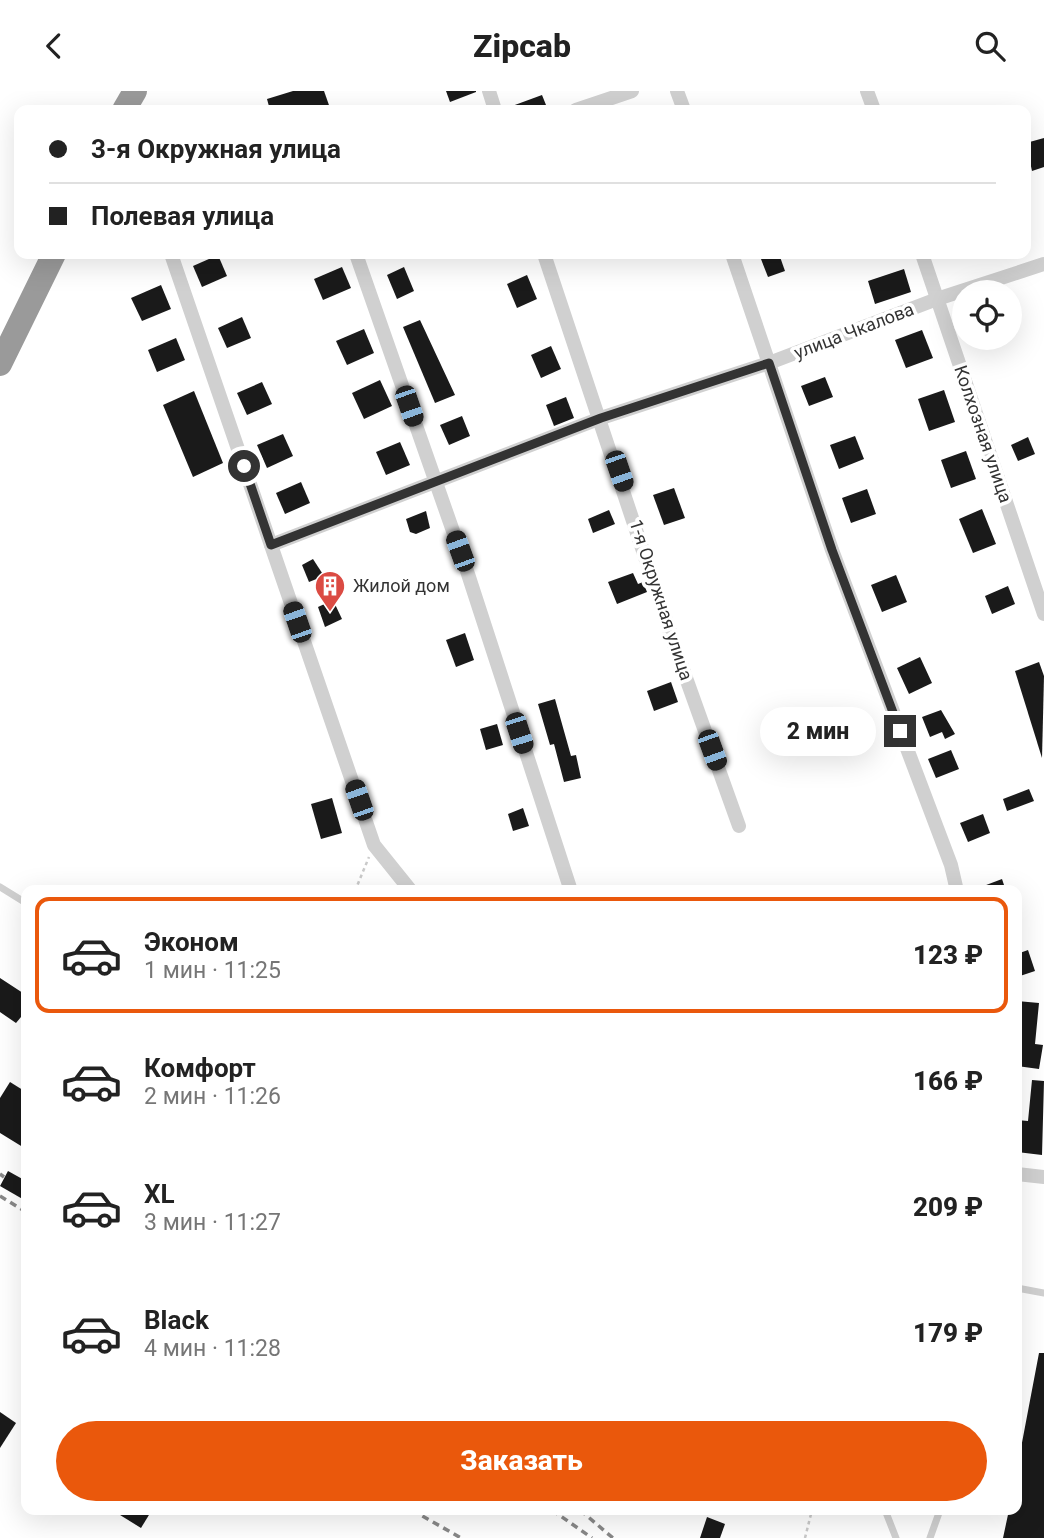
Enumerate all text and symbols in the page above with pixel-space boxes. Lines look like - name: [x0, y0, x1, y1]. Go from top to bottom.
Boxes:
- icon: back: [35, 27, 73, 65]
- text: Zipcab: [473, 27, 571, 65]
- icon: search: [971, 27, 1009, 65]
- text: 3-я Окружная улица: [91, 134, 341, 164]
- text: Полевая улица: [91, 201, 274, 231]
- map controls: [952, 280, 1022, 350]
- button: locate: [952, 280, 1022, 350]
- street label: улица Чкалова: [791, 298, 917, 363]
- street label: Колхозная улица: [950, 362, 1017, 505]
- car: [393, 383, 426, 429]
- car: [603, 448, 636, 494]
- route start: [228, 450, 260, 482]
- street label: 1-я Окружная улица: [626, 517, 697, 683]
- car: [443, 528, 478, 574]
- building icon: Жилой дом: [313, 569, 347, 613]
- place label: Жилой дом: [353, 575, 450, 596]
- car: [281, 599, 314, 645]
- callout: 2 мин: [760, 707, 876, 755]
- car: [503, 710, 536, 756]
- route end: [884, 715, 916, 747]
- text: 2 мин: [787, 718, 849, 745]
- car: [695, 727, 730, 773]
- car: [343, 777, 376, 823]
- icon: car: [60, 924, 123, 987]
- text: Эконом: [144, 927, 239, 957]
- text: 123 ₽: [913, 940, 983, 970]
- text: 1 мин · 11:25: [144, 957, 281, 984]
- icon: car: [60, 1050, 123, 1113]
- text: Комфорт: [144, 1053, 256, 1083]
- text: 166 ₽: [913, 1066, 983, 1096]
- text: 2 мин · 11:26: [144, 1083, 281, 1110]
- icon: car: [60, 1176, 123, 1239]
- text: XL: [144, 1179, 175, 1209]
- text: 209 ₽: [913, 1192, 983, 1222]
- text: 3 мин · 11:27: [144, 1209, 281, 1236]
- icon: car: [60, 1302, 123, 1365]
- text: Black: [144, 1305, 209, 1335]
- text: 179 ₽: [913, 1318, 983, 1348]
- text: 4 мин · 11:28: [144, 1335, 281, 1362]
- button: Заказать: [56, 1421, 987, 1501]

